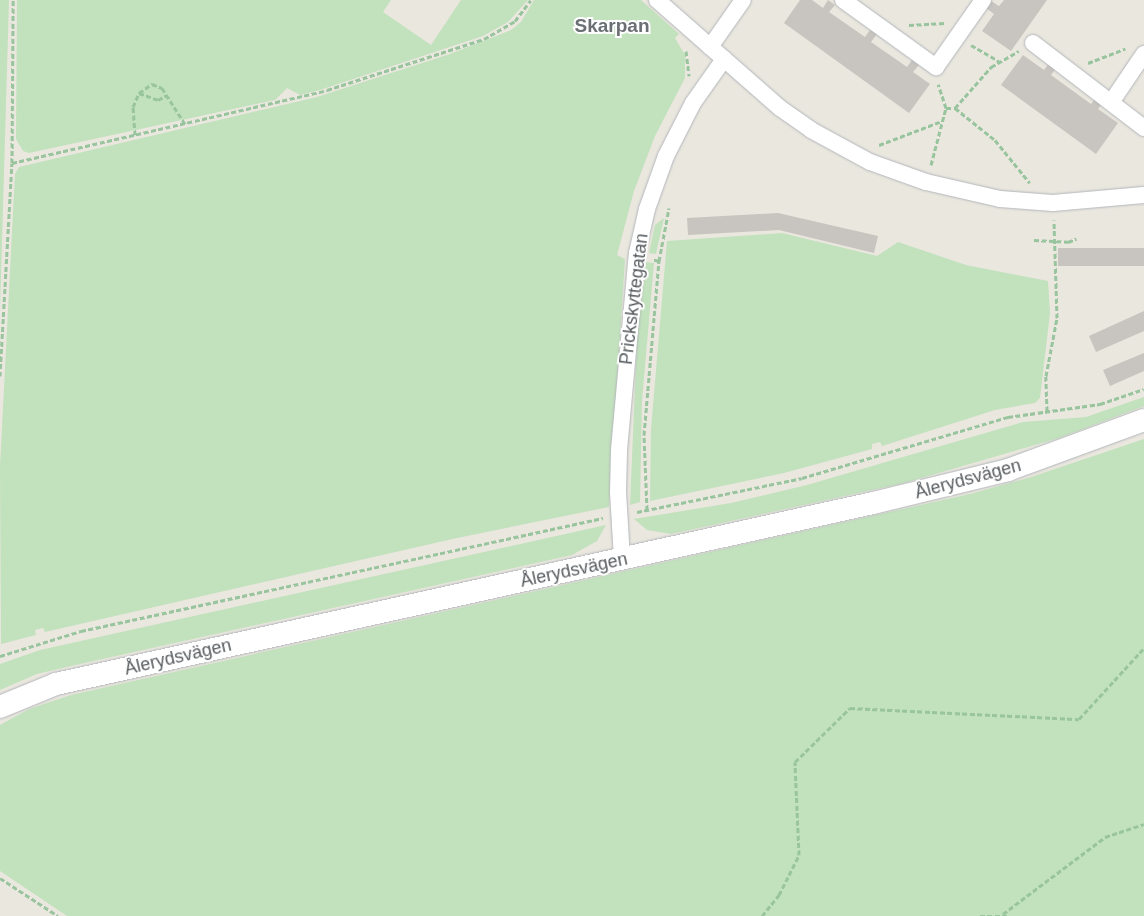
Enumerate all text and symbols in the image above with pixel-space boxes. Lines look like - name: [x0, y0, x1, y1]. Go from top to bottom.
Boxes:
- district label: Skarpan: [575, 15, 649, 37]
- street label: Prickskyttegatan: [615, 232, 653, 366]
- street label: Ålerydsvägen: [913, 454, 1023, 504]
- street label: Ålerydsvägen: [518, 548, 630, 592]
- street label: Ålerydsvägen: [122, 634, 234, 680]

